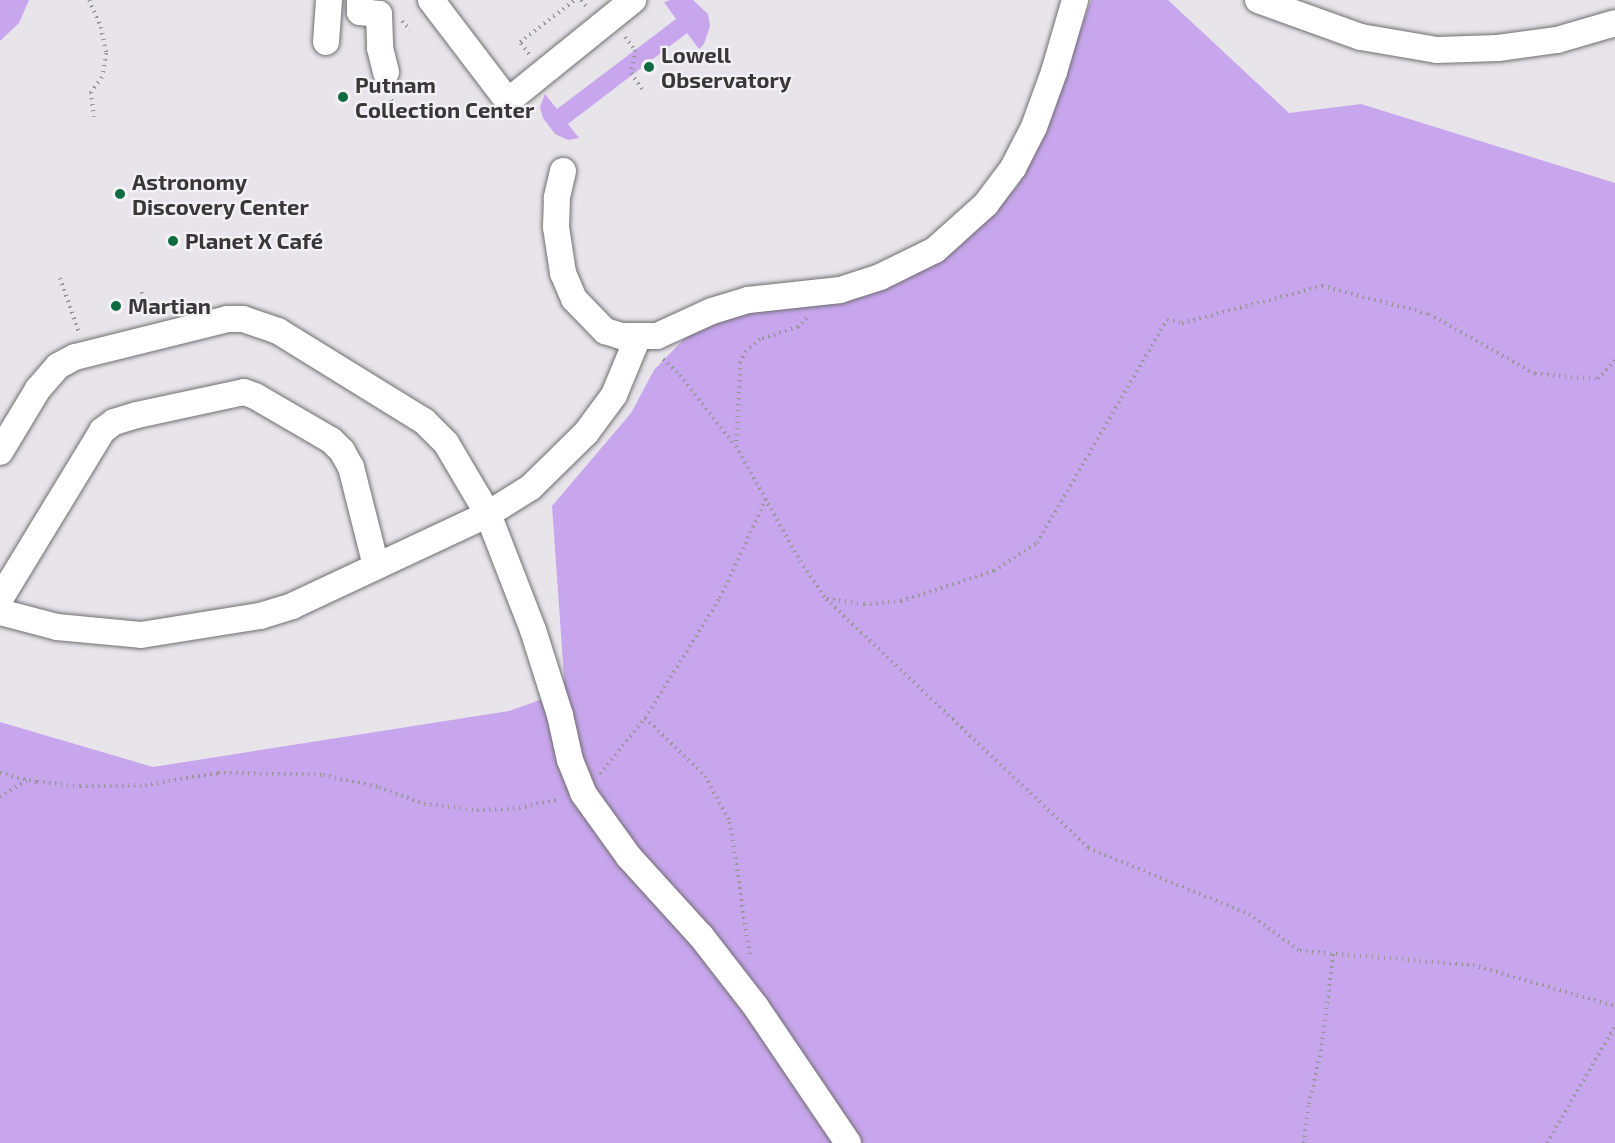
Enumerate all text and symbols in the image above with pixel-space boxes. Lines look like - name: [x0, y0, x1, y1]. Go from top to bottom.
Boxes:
- place label: Lowell Observatory: [661, 41, 791, 92]
- marker: Lowell Observatory: [642, 60, 656, 74]
- place label: Putnam Collection Center: [355, 71, 534, 122]
- marker: Putnam Collection Center: [336, 90, 350, 104]
- place label: Astronomy Discovery Center: [132, 168, 309, 220]
- marker: Astronomy Discovery Center: [113, 187, 127, 201]
- place label: Planet X Café: [185, 228, 323, 254]
- marker: Planet X Café: [166, 234, 180, 248]
- place label: Martian: [128, 293, 211, 319]
- marker: Martian: [109, 299, 123, 313]

